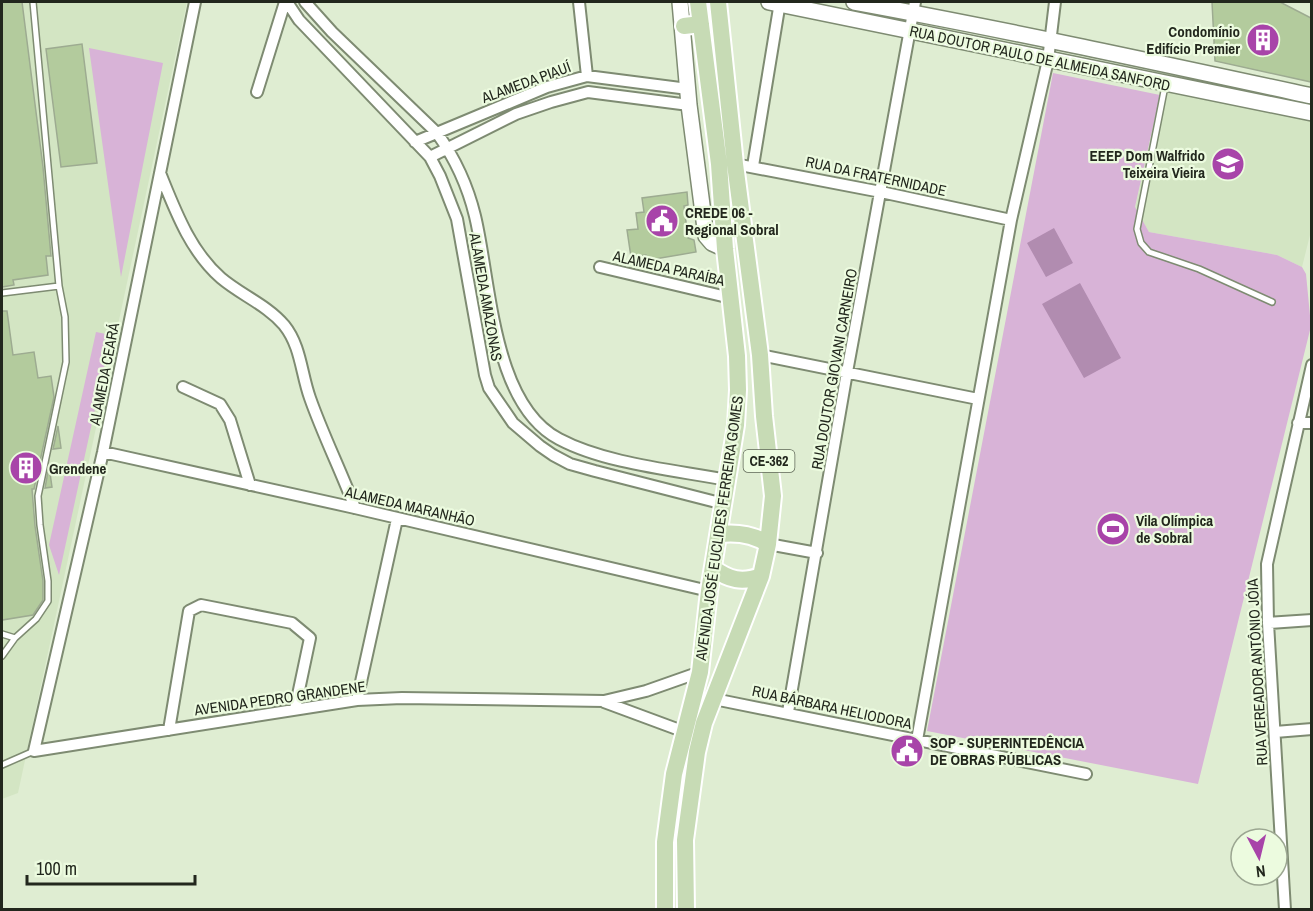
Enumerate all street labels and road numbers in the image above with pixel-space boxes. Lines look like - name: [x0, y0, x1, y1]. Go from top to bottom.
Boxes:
- street label: RUA DOUTOR PAULO DE ALMEIDA SANFORD: [908, 20, 1172, 96]
- street label: ALAMEDA PIAUÍ: [477, 56, 574, 108]
- street label: RUA DA FRATERNIDADE: [804, 151, 948, 201]
- street label: ALAMEDA AMAZONAS: [464, 230, 508, 363]
- street label: ALAMEDA PARAÍBA: [610, 245, 728, 291]
- street label: RUA DOUTOR GIOVANI CARNEIRO: [806, 267, 862, 471]
- street label: ALAMEDA CEARÁ: [84, 320, 124, 428]
- street label: AVENIDA JOSÉ EUCLIDES FERREIRA GOMES: [690, 394, 748, 663]
- road number: CE-362: [744, 450, 794, 472]
- street label: ALAMEDA MARANHÃO: [342, 481, 477, 531]
- street label: RUA VEREADOR ANTÔNIO JÓIA: [1242, 577, 1272, 766]
- street label: AVENIDA PEDRO GRANDENE: [192, 676, 367, 721]
- street label: RUA BÁRBARA HELIODORA: [750, 680, 915, 734]

